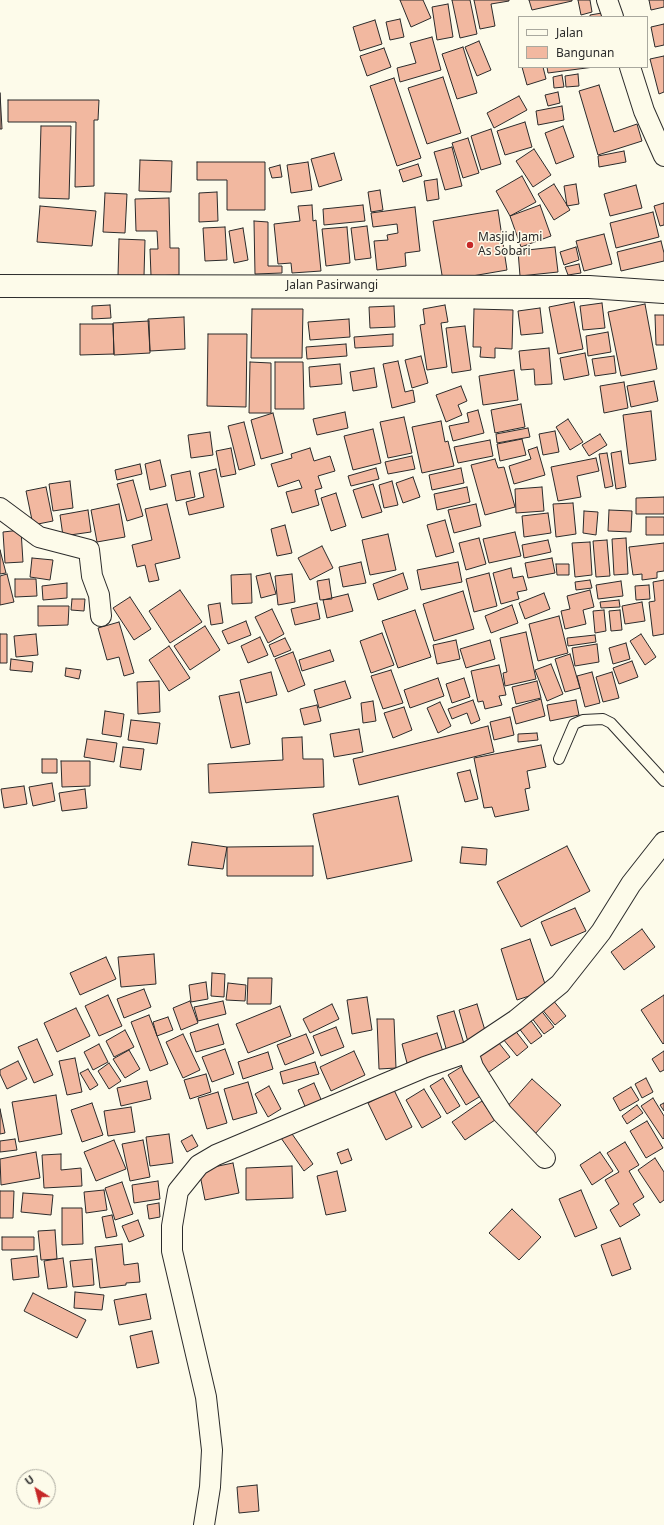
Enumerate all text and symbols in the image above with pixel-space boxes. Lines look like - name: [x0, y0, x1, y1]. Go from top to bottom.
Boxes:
- legend: [518, 16, 648, 68]
- text: Jalan: [556, 24, 583, 41]
- text: Bangunan: [556, 44, 614, 61]
- place label: Masjid Jami As Sobari: [478, 231, 542, 259]
- marker: Masjid Jami As Sobari: [465, 240, 475, 250]
- street label: Jalan Pasirwangi: [286, 279, 378, 293]
- north arrow: [16, 1469, 56, 1509]
- text: U: [21, 1471, 37, 1488]

